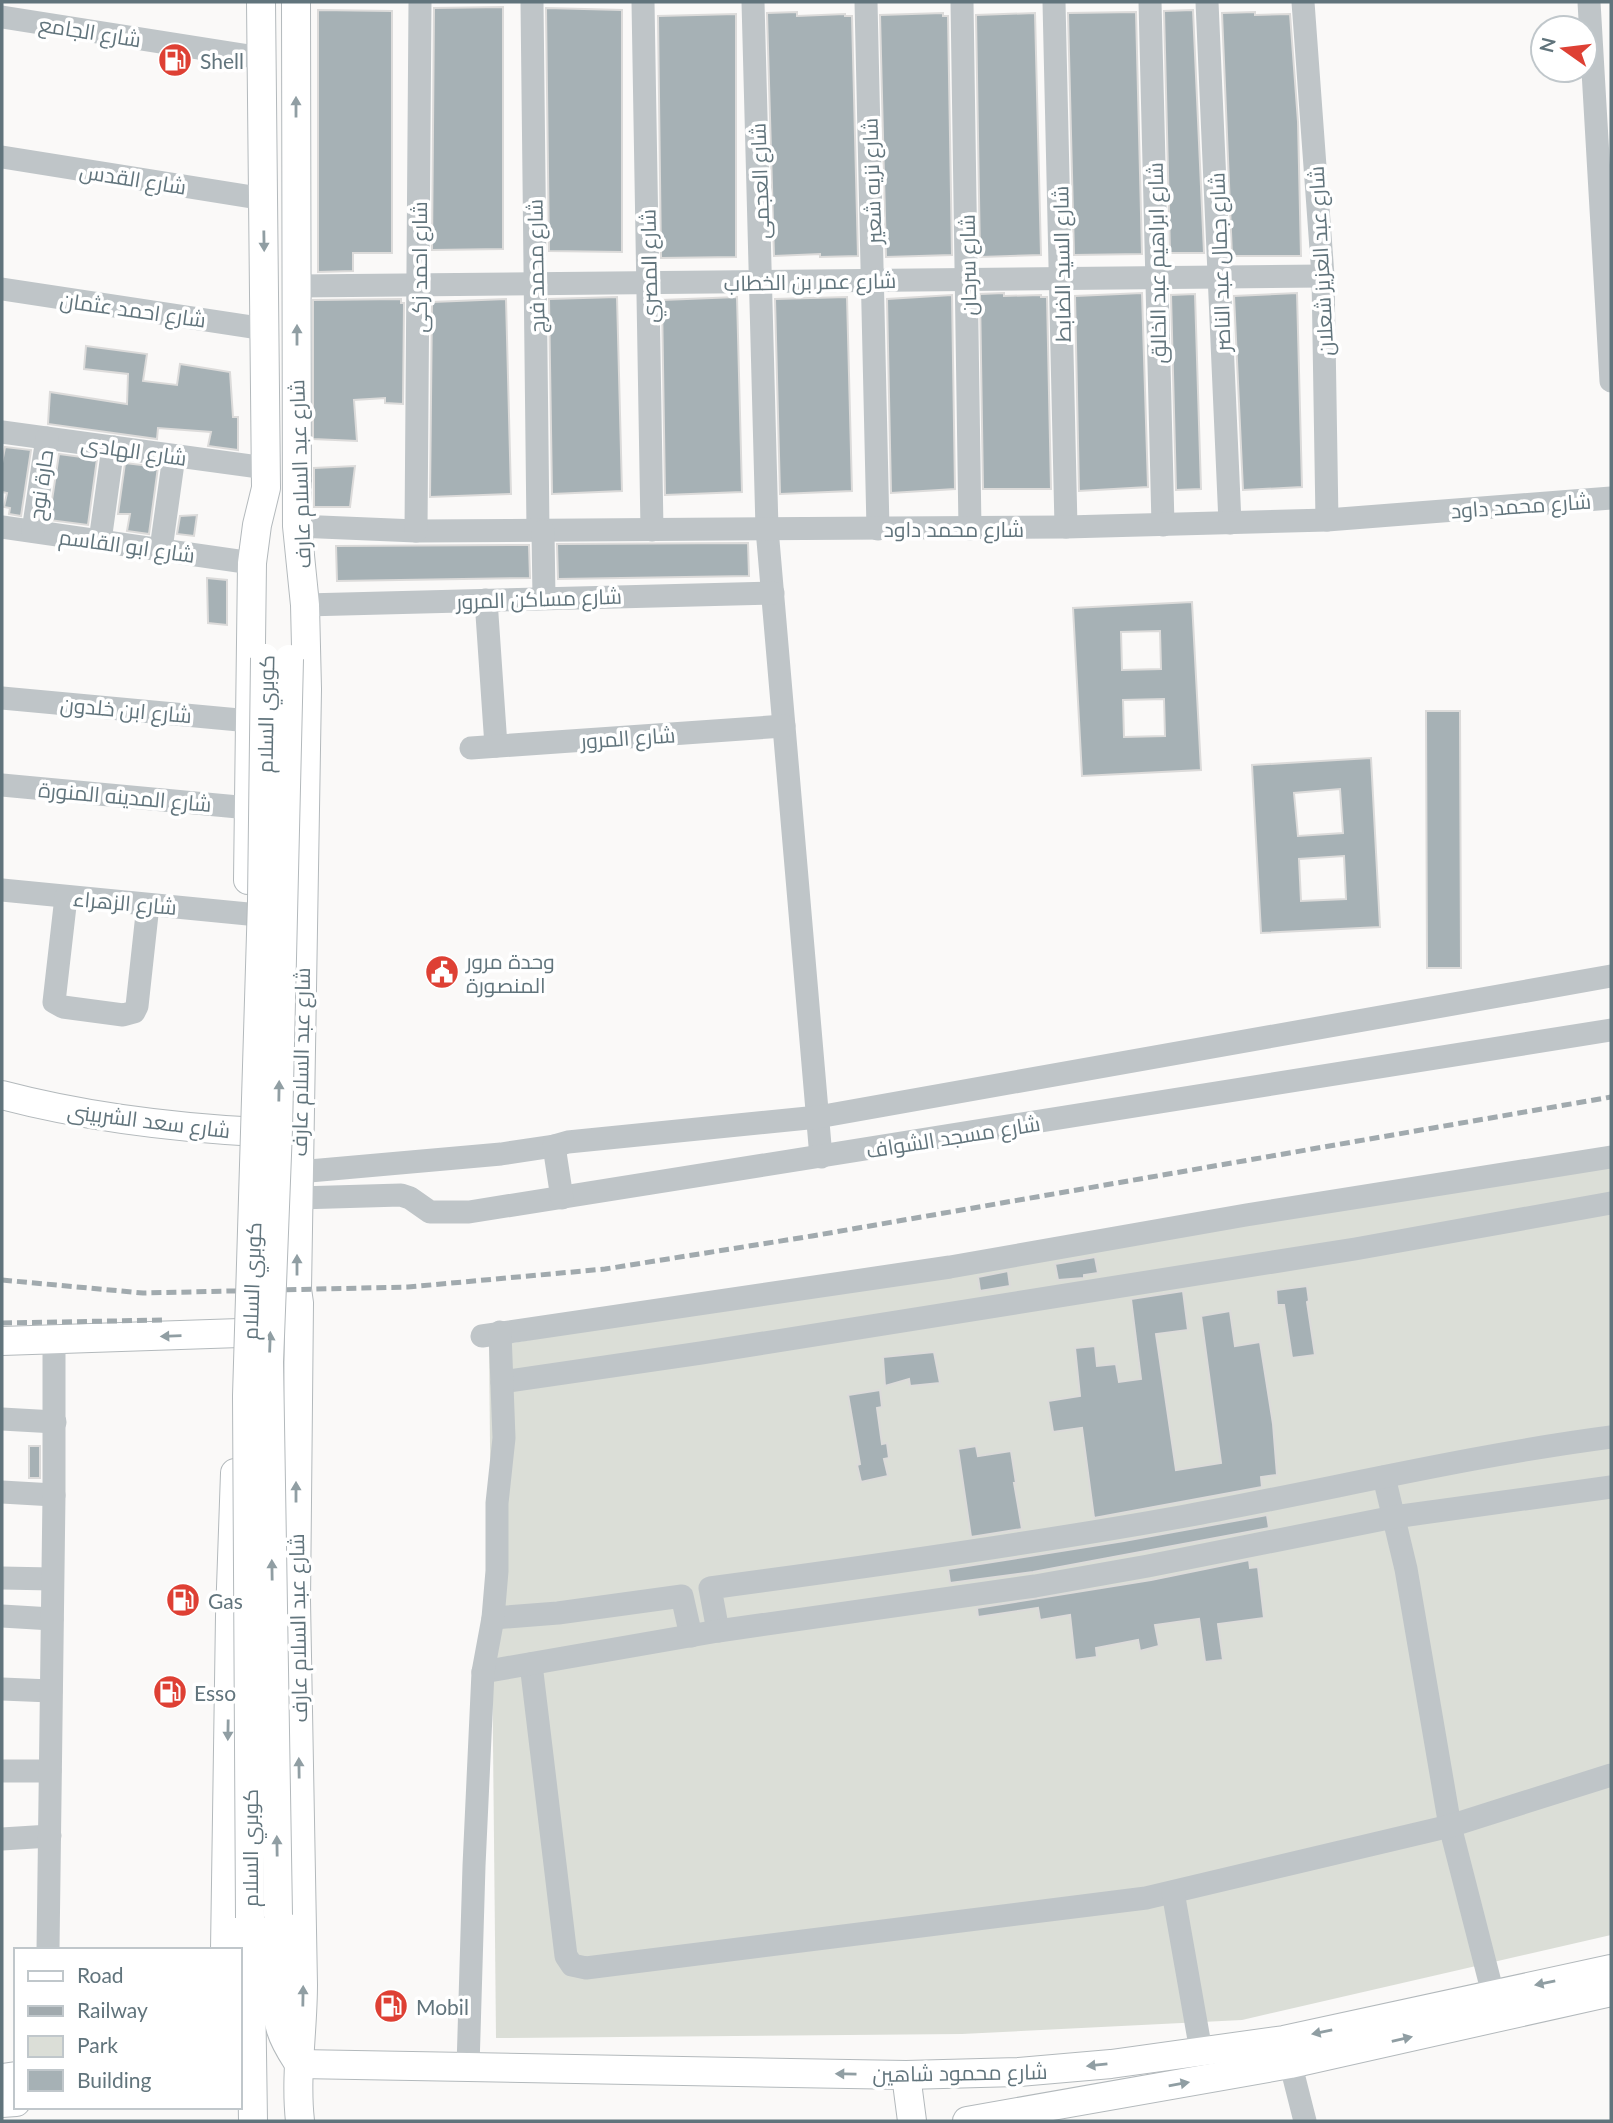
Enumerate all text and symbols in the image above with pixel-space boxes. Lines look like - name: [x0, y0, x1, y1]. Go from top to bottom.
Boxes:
- street label: شارع الجامع: [37, 11, 143, 54]
- north arrow: [1529, 14, 1599, 84]
- text: N: [1534, 35, 1560, 55]
- fuel station icon: Shell: [156, 41, 194, 79]
- place label: Shell: [200, 48, 244, 73]
- one-way arrow: [290, 96, 302, 118]
- street label: شارع نزيه شعير: [856, 118, 889, 245]
- street label: شارع العجمى: [744, 122, 777, 240]
- street label: شارع القدس: [77, 157, 188, 202]
- street label: شارع ابراهيم عبد الخالق: [1142, 162, 1173, 364]
- street label: شارع عبد العزيز شعلان: [1303, 165, 1340, 357]
- street label: شارع جمال عبد الناصر: [1203, 172, 1238, 353]
- street label: شارع السيد الضابط: [1047, 186, 1078, 342]
- street label: شارع محمد فرج: [521, 199, 552, 333]
- street label: شارع احمد زكى: [406, 201, 434, 333]
- street label: شارع المصري: [635, 209, 666, 323]
- street label: شارع سرحان: [954, 214, 983, 316]
- one-way arrow: [258, 231, 270, 253]
- street label: شارع عمر بن الخطاب: [723, 267, 897, 298]
- street label: شارع احمد عثمان: [58, 286, 208, 335]
- one-way arrow: [291, 324, 303, 346]
- street label: شارع عبد السلام عارف: [283, 379, 318, 569]
- street label: شارع الهادى: [79, 430, 188, 473]
- street label: حارة نوح: [23, 448, 60, 522]
- street label: شارع محمد داود: [1450, 488, 1592, 525]
- street label: شارع محمد داود: [884, 516, 1024, 544]
- street label: شارع ابو القاسم: [57, 523, 197, 570]
- street label: شارع مساكن المرور: [455, 583, 622, 616]
- street label: كوبري السلام: [251, 655, 284, 773]
- street label: شارع ابن خلدون: [59, 691, 193, 730]
- street label: شارع المرور: [579, 721, 676, 756]
- street label: شارع المدينه المنورة: [37, 776, 213, 819]
- street label: شارع الزهراء: [72, 885, 178, 922]
- place label: وحدة مرور المنصورة: [465, 948, 555, 998]
- public building icon: وحدة مرور المنصورة: [423, 953, 461, 991]
- street label: شارع عبد السلام عارف: [286, 967, 317, 1157]
- one-way arrow: [273, 1079, 285, 1101]
- street label: شارع سعد الشربينى: [66, 1098, 232, 1145]
- street label: شارع مسجد الشواف: [864, 1110, 1042, 1165]
- street label: كوبري السلام: [236, 1222, 271, 1341]
- one-way arrow: [291, 1253, 303, 1275]
- one-way arrow: [160, 1330, 182, 1341]
- one-way arrow: [264, 1331, 276, 1353]
- one-way arrow: [290, 1481, 302, 1503]
- street label: شارع عبد السلام عارف: [283, 1533, 314, 1723]
- one-way arrow: [266, 1559, 278, 1581]
- fuel station icon: Gas: [164, 1581, 202, 1619]
- place label: Gas: [208, 1588, 243, 1613]
- fuel station icon: Esso: [151, 1673, 189, 1711]
- place label: Esso: [194, 1680, 236, 1705]
- one-way arrow: [222, 1720, 233, 1742]
- one-way arrow: [293, 1757, 305, 1779]
- street label: كوبري السلام: [237, 1789, 267, 1907]
- one-way arrow: [271, 1835, 283, 1857]
- legend: [14, 1948, 242, 2109]
- text: Road: [77, 1962, 124, 1987]
- one-way arrow: [1534, 1978, 1556, 1989]
- one-way arrow: [297, 1985, 309, 2007]
- fuel station icon: Mobil: [372, 1987, 410, 2025]
- place label: Mobil: [416, 1994, 469, 2019]
- text: Railway: [77, 1997, 148, 2022]
- one-way arrow: [1311, 2026, 1333, 2037]
- text: Park: [77, 2032, 118, 2057]
- one-way arrow: [1391, 2033, 1413, 2044]
- street label: شارع محمود شاهين: [872, 2058, 1048, 2089]
- one-way arrow: [1086, 2060, 1108, 2071]
- text: Building: [77, 2067, 152, 2092]
- one-way arrow: [835, 2068, 857, 2079]
- one-way arrow: [1168, 2078, 1190, 2089]

